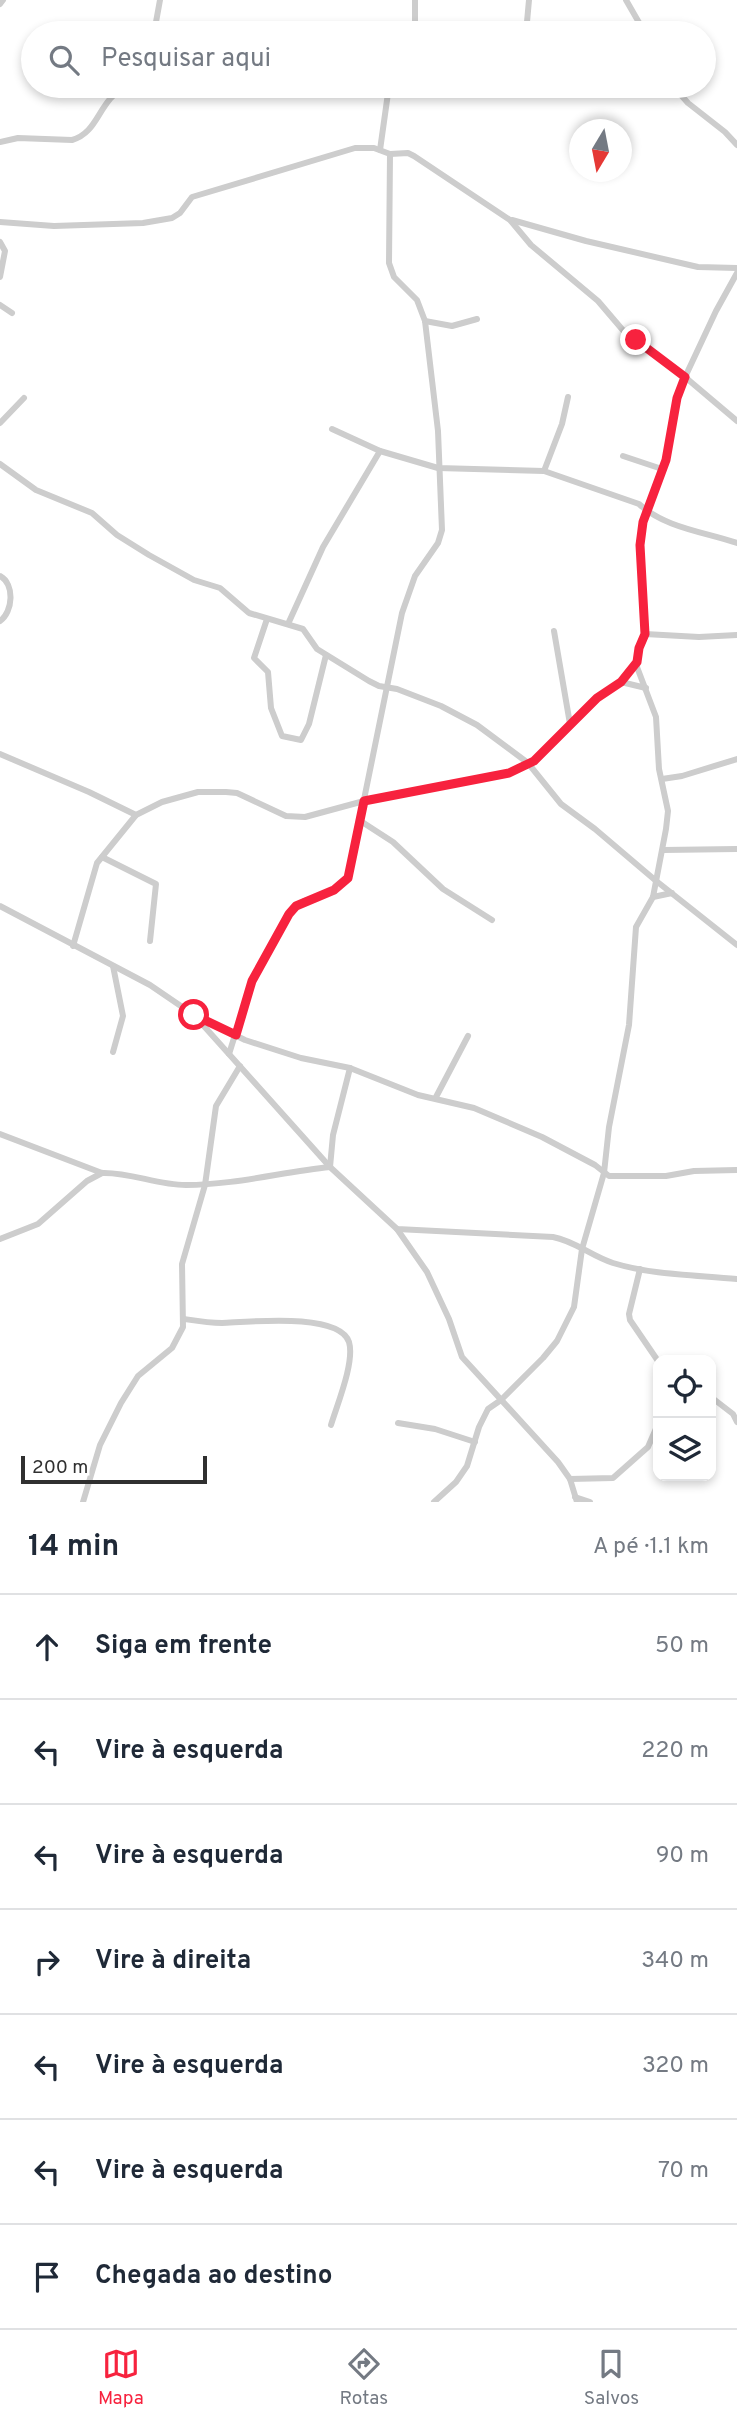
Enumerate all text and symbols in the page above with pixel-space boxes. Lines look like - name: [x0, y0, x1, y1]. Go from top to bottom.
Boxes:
- search box: [21, 21, 716, 98]
- icon: search: [45, 41, 83, 79]
- text: Pesquisar aqui: [101, 43, 271, 76]
- north arrow: [569, 119, 632, 182]
- route end: [620, 324, 651, 355]
- route start: [178, 999, 209, 1030]
- map controls: [653, 1355, 716, 1481]
- button: locate: [653, 1355, 716, 1418]
- button: layers: [653, 1418, 716, 1481]
- scale bar: [21, 1453, 206, 1485]
- text: 200 m: [32, 1456, 88, 1480]
- text: 14 min: [28, 1529, 119, 1566]
- text: A pé · 1.1 km: [593, 1533, 709, 1562]
- icon: ahead: [28, 1628, 66, 1666]
- text: Siga em frente: [95, 1630, 272, 1663]
- text: 50 m: [655, 1632, 709, 1661]
- icon: left: [28, 1733, 66, 1771]
- text: Vire à esquerda: [95, 1735, 283, 1768]
- text: 220 m: [641, 1737, 709, 1766]
- icon: left: [28, 1838, 66, 1876]
- text: Vire à esquerda: [95, 1840, 283, 1873]
- text: 90 m: [656, 1842, 709, 1871]
- icon: right: [28, 1943, 66, 1981]
- text: Vire à direita: [95, 1945, 251, 1978]
- text: 340 m: [641, 1947, 709, 1976]
- icon: left: [28, 2048, 66, 2086]
- text: Vire à esquerda: [95, 2050, 283, 2083]
- text: 320 m: [642, 2052, 709, 2081]
- icon: left: [28, 2153, 66, 2191]
- text: Vire à esquerda: [95, 2155, 283, 2188]
- text: 70 m: [658, 2157, 709, 2186]
- icon: arrive: [28, 2258, 66, 2296]
- text: Chegada ao destino: [95, 2260, 332, 2293]
- tab: Mapa: [98, 2345, 144, 2411]
- tab: Rotas: [340, 2345, 388, 2411]
- tab: Salvos: [584, 2345, 639, 2411]

